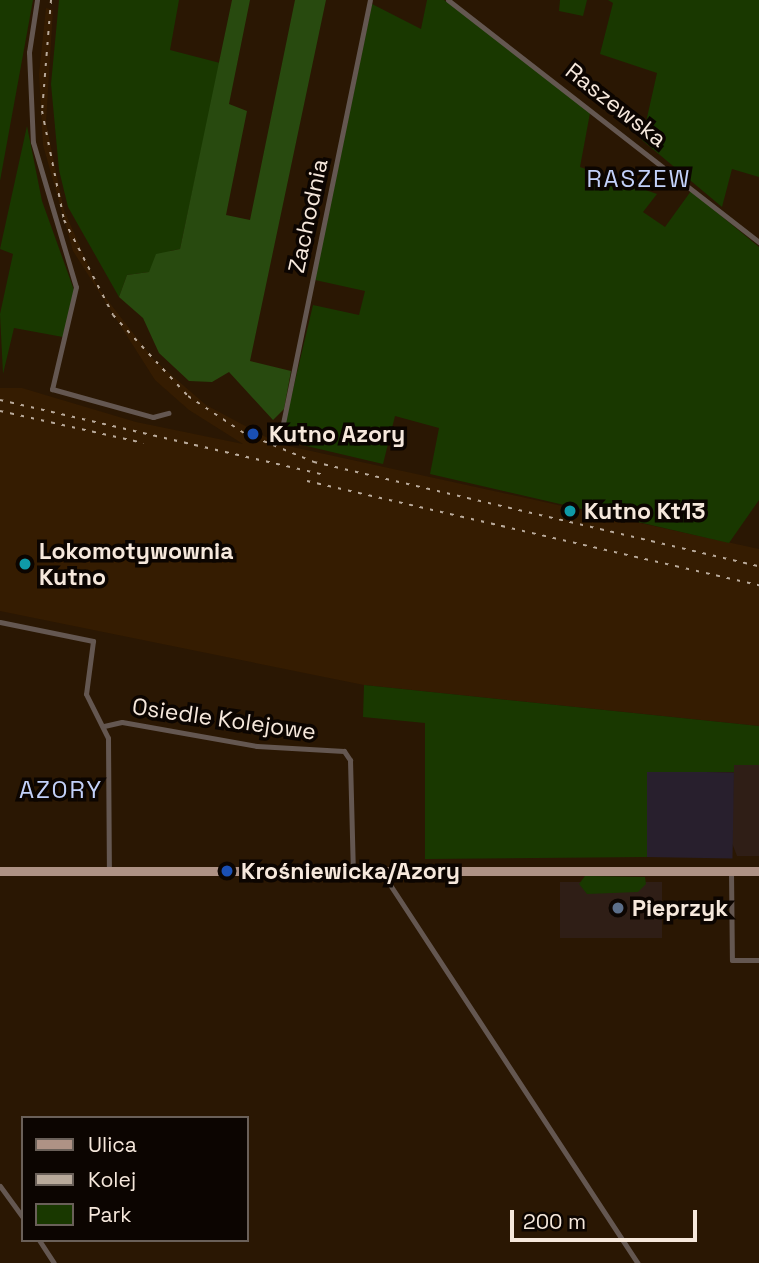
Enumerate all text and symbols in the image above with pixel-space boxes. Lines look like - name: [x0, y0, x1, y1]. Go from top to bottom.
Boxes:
- street label: Raszewska: [560, 57, 672, 153]
- street label: Zachodnia: [282, 156, 334, 276]
- district label: RASZEW: [587, 165, 691, 193]
- place label: Kutno Azory: [269, 420, 406, 448]
- marker: Kutno Azory: [243, 424, 263, 444]
- place label: Kutno Kt13: [584, 497, 705, 525]
- marker: Kutno Kt13: [562, 503, 578, 519]
- place label: Lokomotywownia Kutno: [39, 537, 234, 591]
- marker: Lokomotywownia Kutno: [17, 556, 33, 572]
- street label: Osiedle Kolejowe: [130, 692, 318, 746]
- district label: AZORY: [20, 776, 102, 804]
- place label: Krośniewicka/Azory: [241, 857, 460, 885]
- marker: Krośniewicka/Azory: [219, 863, 235, 879]
- place label: Pieprzyk: [632, 894, 728, 922]
- marker: Pieprzyk: [610, 900, 626, 916]
- legend: [21, 1116, 248, 1242]
- text: Ulica: [88, 1131, 137, 1158]
- text: Kolej: [88, 1166, 136, 1193]
- scale bar: [514, 1196, 701, 1240]
- text: Park: [88, 1201, 132, 1228]
- text: 200 m: [523, 1208, 586, 1235]

